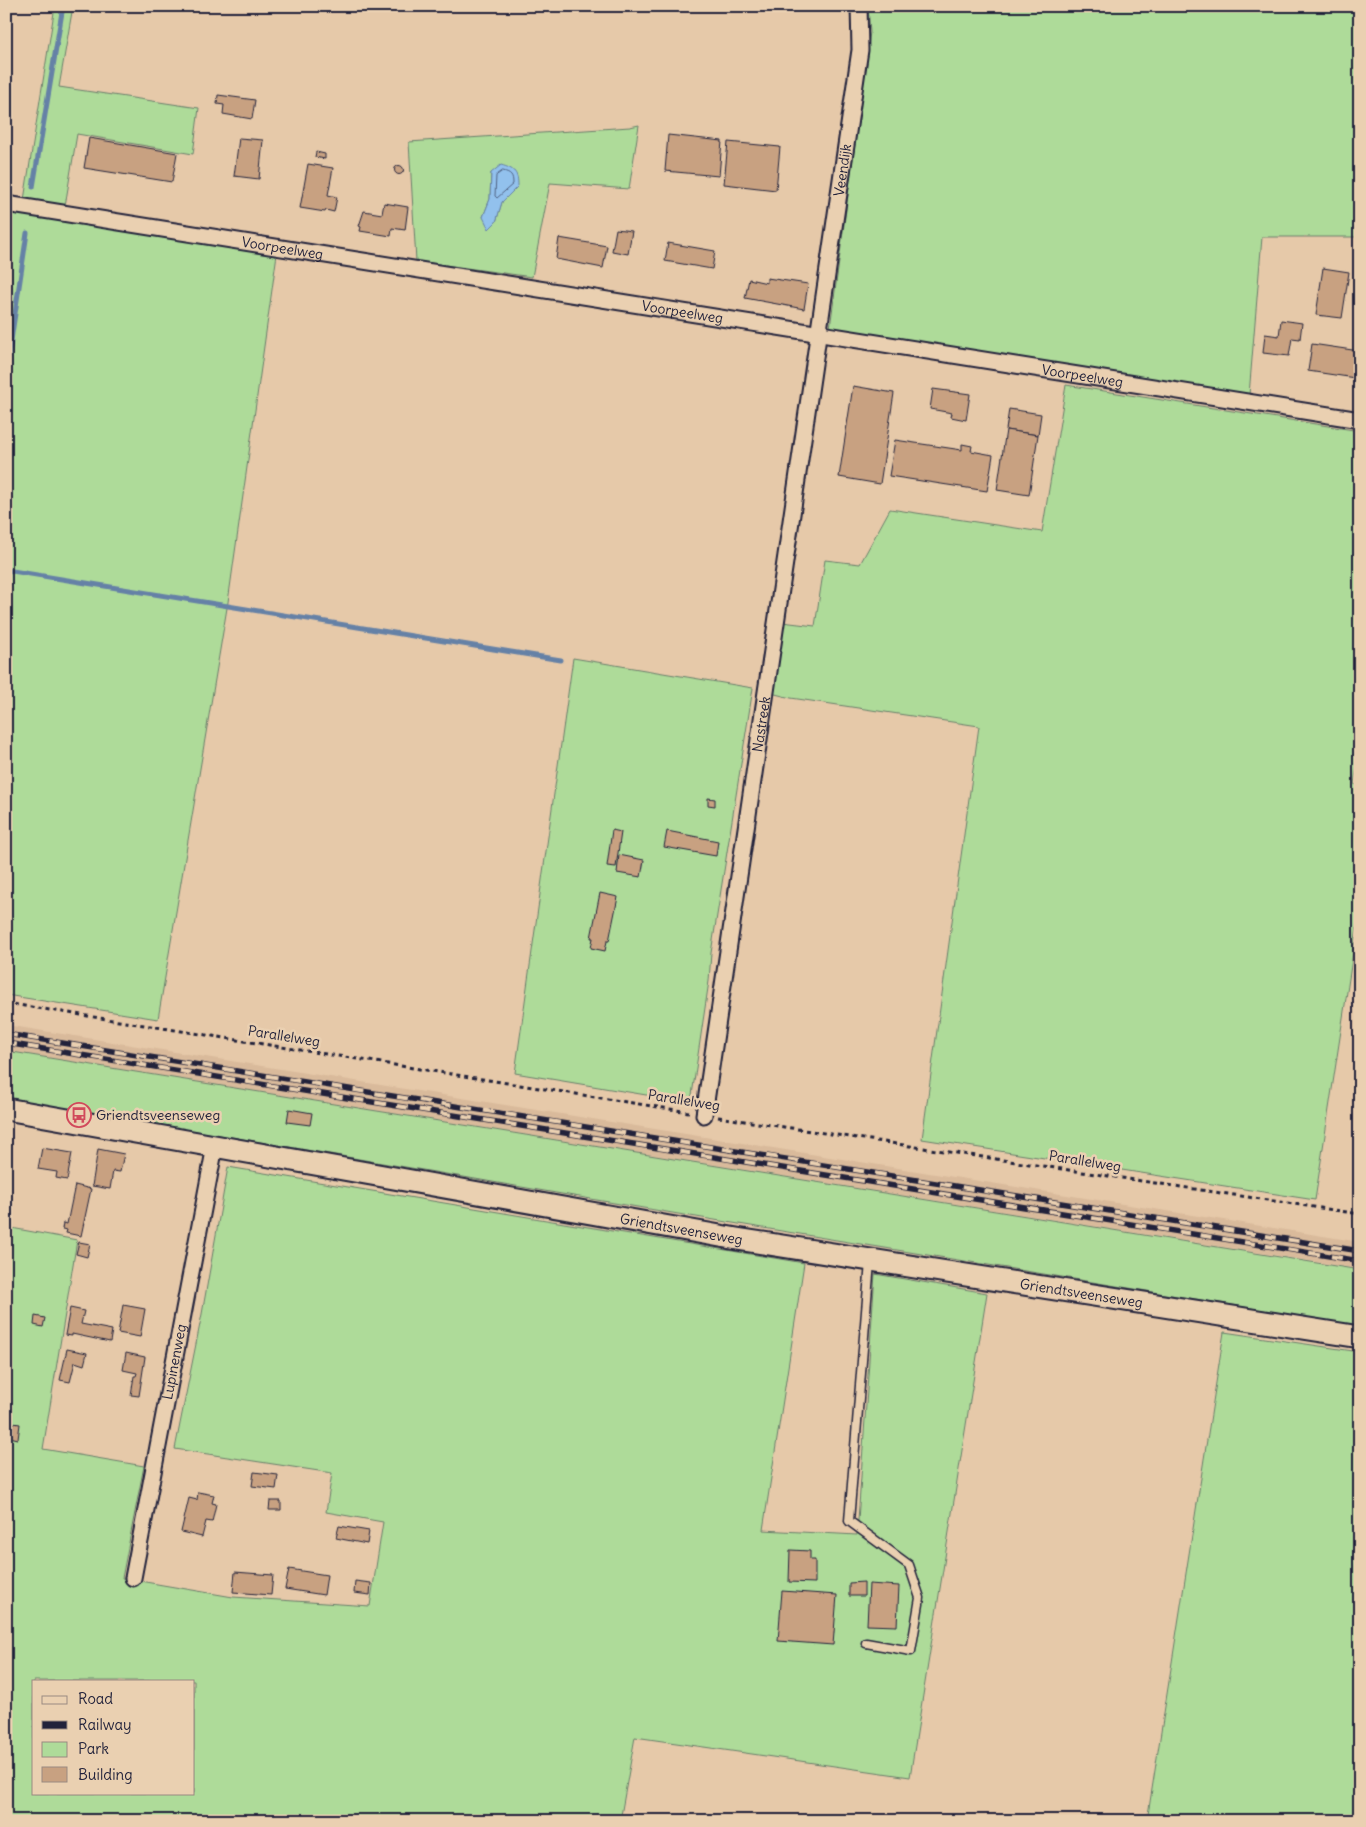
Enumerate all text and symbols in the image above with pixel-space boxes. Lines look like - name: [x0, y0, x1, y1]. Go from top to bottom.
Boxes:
- street label: Veendijk: [830, 143, 855, 198]
- street label: Voorpeelweg: [240, 233, 325, 263]
- street label: Voorpeelweg: [640, 297, 724, 327]
- street label: Voorpeelweg: [1040, 360, 1124, 391]
- street label: Nastreek: [748, 695, 774, 753]
- street label: Parallelweg: [247, 1021, 321, 1051]
- street label: Parallelweg: [647, 1085, 721, 1115]
- bus stop icon: Griendtsveenseweg: [66, 1102, 92, 1128]
- place label: Griendtsveenseweg: [96, 1106, 220, 1124]
- street label: Parallelweg: [1048, 1146, 1122, 1176]
- street label: Griendtsveenseweg: [619, 1209, 744, 1249]
- street label: Griendtsveenseweg: [1019, 1275, 1144, 1312]
- street label: Lupinenweg: [158, 1322, 190, 1401]
- legend: [32, 1680, 195, 1794]
- text: Road: [78, 1689, 113, 1708]
- text: Railway: [78, 1715, 132, 1734]
- text: Park: [78, 1739, 109, 1758]
- text: Building: [78, 1765, 133, 1784]

